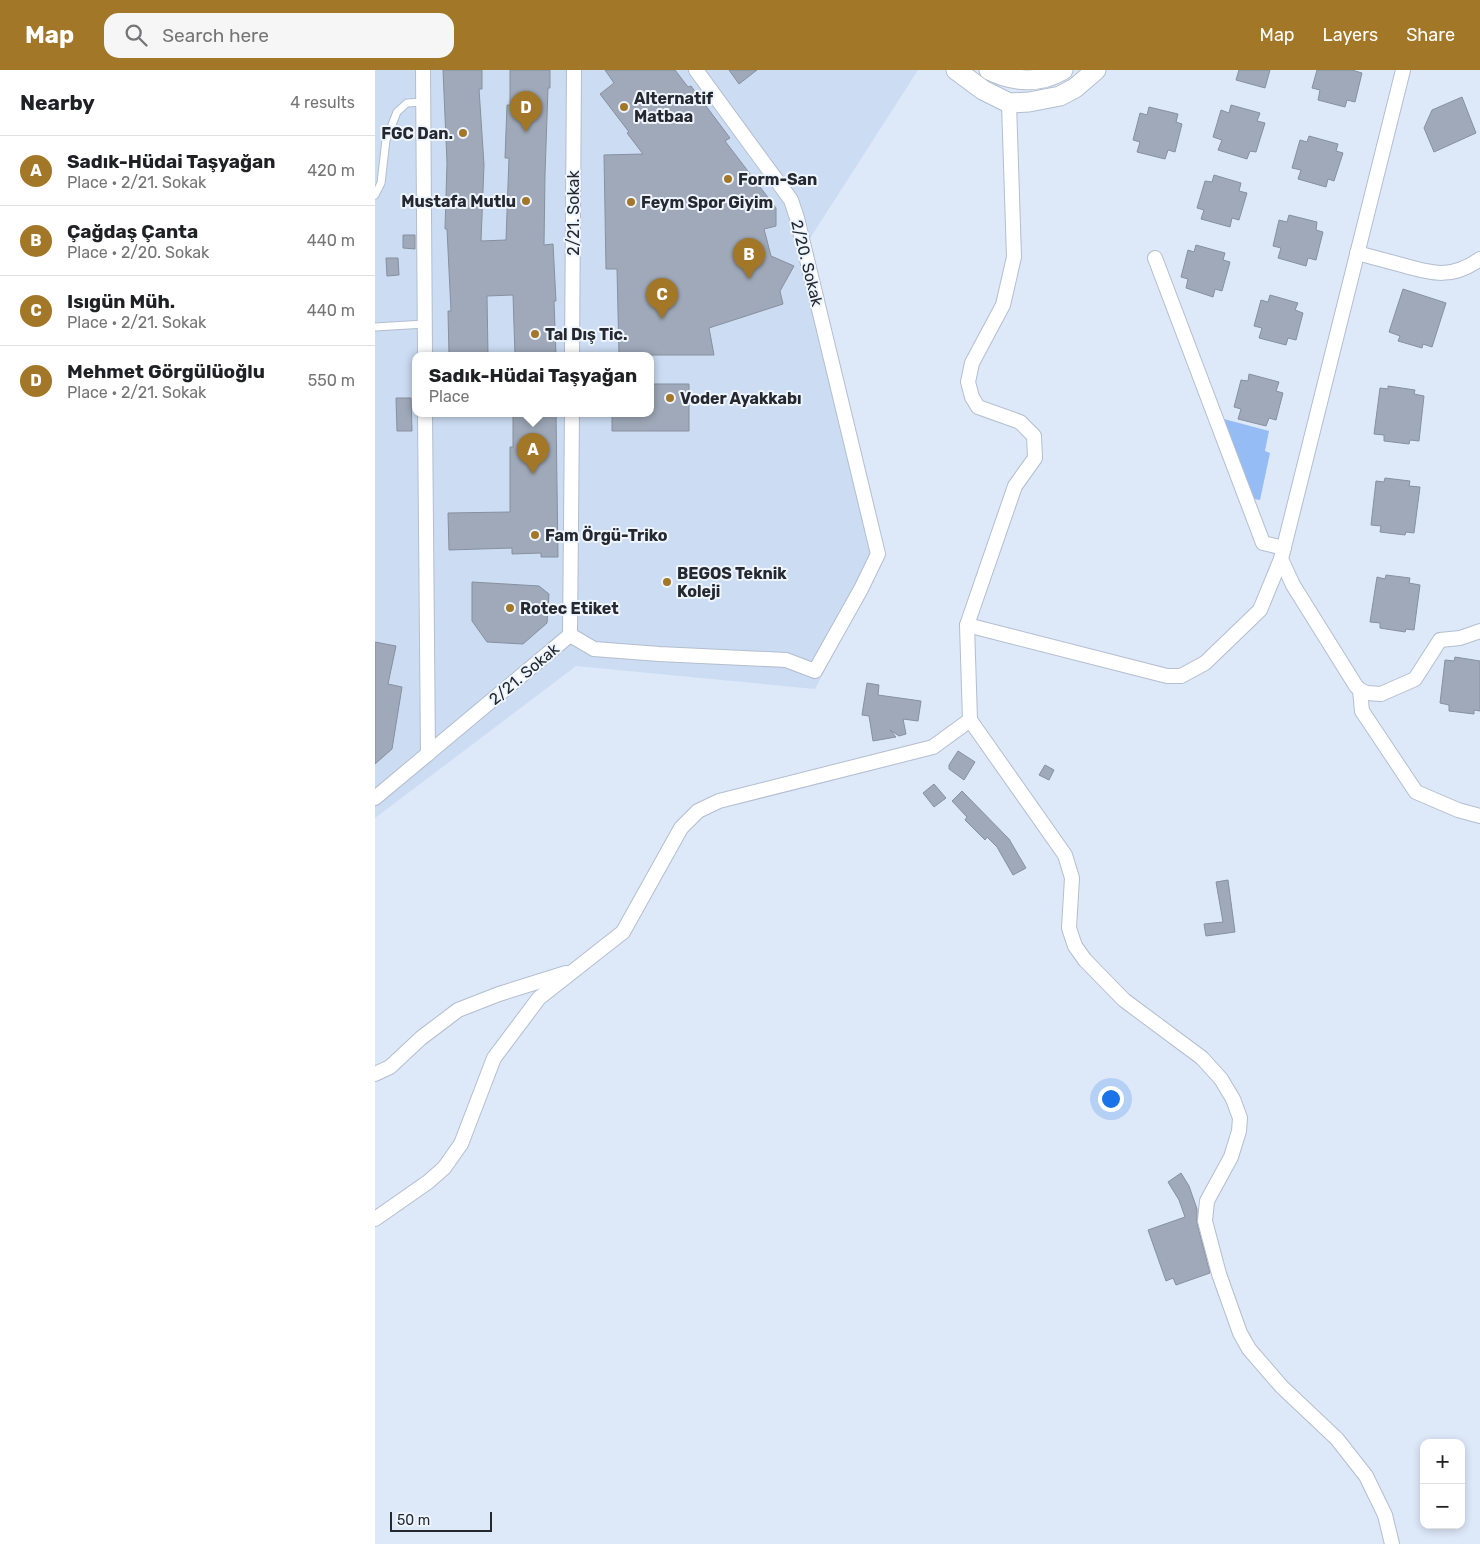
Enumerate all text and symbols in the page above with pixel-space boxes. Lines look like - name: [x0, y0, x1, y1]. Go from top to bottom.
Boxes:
- search box: [104, 13, 454, 58]
- text: Map: [25, 21, 74, 49]
- icon: search: [122, 21, 150, 49]
- text: Search here: [162, 24, 269, 47]
- text: Map: [1260, 24, 1295, 46]
- text: Layers: [1323, 24, 1378, 46]
- text: Share: [1406, 24, 1455, 46]
- place label: Alternatif Matbaa: [634, 89, 714, 126]
- text: Nearby: [20, 90, 95, 115]
- pin: D: [510, 91, 542, 132]
- text: 4 results: [290, 93, 355, 112]
- marker: Alternatif Matbaa: [618, 101, 630, 113]
- place label: FGC Dan.: [381, 124, 453, 143]
- marker: FGC Dan.: [457, 127, 469, 139]
- text: Sadık-Hüdai Taşyağan: [67, 150, 276, 173]
- text: A: [30, 161, 42, 180]
- text: 420 m: [307, 161, 355, 180]
- street label: 2/21. Sokak: [564, 170, 583, 256]
- place label: Form-San: [738, 170, 817, 189]
- text: Place · 2/21. Sokak: [67, 173, 206, 192]
- marker: Form-San: [722, 173, 734, 185]
- place label: Mustafa Mutlu: [401, 192, 516, 211]
- place label: Feym Spor Giyim: [641, 193, 773, 212]
- marker: Mustafa Mutlu: [520, 195, 532, 207]
- marker: Feym Spor Giyim: [625, 196, 637, 208]
- street label: 2/20. Sokak: [787, 218, 827, 309]
- text: Çağdaş Çanta: [67, 220, 198, 243]
- text: B: [30, 231, 42, 250]
- text: 440 m: [307, 231, 355, 250]
- pin: B: [733, 238, 765, 279]
- text: Place · 2/20. Sokak: [67, 243, 209, 262]
- pin: C: [646, 278, 678, 319]
- text: Isıgün Müh.: [67, 290, 175, 313]
- text: C: [30, 301, 42, 320]
- text: 440 m: [307, 301, 355, 320]
- text: Place · 2/21. Sokak: [67, 313, 206, 332]
- place label: Tal Dış Tic.: [545, 325, 628, 344]
- marker: Tal Dış Tic.: [529, 328, 541, 340]
- popup: [412, 352, 654, 417]
- text: Mehmet Görgülüoğlu: [67, 360, 265, 383]
- text: Sadık-Hüdai Taşyağan: [429, 364, 637, 387]
- text: D: [30, 371, 42, 390]
- text: 550 m: [308, 371, 355, 390]
- text: Place · 2/21. Sokak: [67, 383, 206, 402]
- text: Place: [429, 387, 470, 406]
- place label: Voder Ayakkabı: [680, 389, 802, 408]
- marker: Voder Ayakkabı: [664, 392, 676, 404]
- pin: A: [517, 433, 549, 474]
- place label: Fam Örgü-Triko: [545, 525, 668, 545]
- marker: Fam Örgü-Triko: [529, 529, 541, 541]
- place label: BEGOS Teknik Koleji: [677, 564, 787, 601]
- marker: BEGOS Teknik Koleji: [661, 576, 673, 588]
- place label: Rotec Etiket: [520, 599, 619, 618]
- marker: Rotec Etiket: [504, 602, 516, 614]
- street label: 2/21. Sokak: [485, 639, 563, 709]
- your location: [1098, 1086, 1124, 1112]
- map controls: [1420, 1439, 1465, 1529]
- button: +: [1420, 1439, 1465, 1484]
- button: −: [1420, 1484, 1465, 1529]
- scale bar: [390, 1509, 493, 1532]
- text: 50 m: [397, 1512, 430, 1529]

